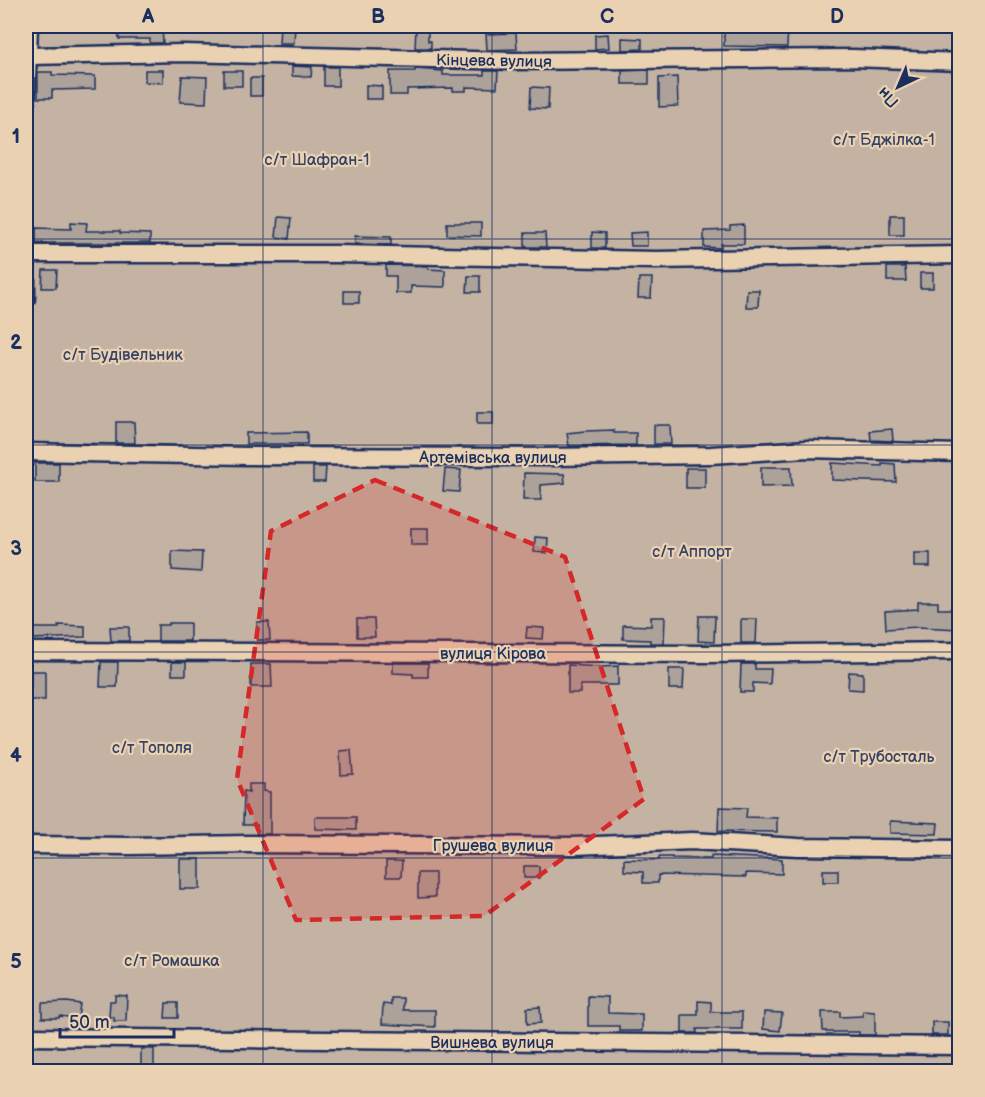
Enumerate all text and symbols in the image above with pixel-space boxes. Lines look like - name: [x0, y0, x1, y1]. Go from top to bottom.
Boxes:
- text: A: [141, 5, 155, 29]
- text: B: [371, 5, 385, 29]
- text: C: [600, 5, 614, 29]
- text: D: [830, 5, 844, 29]
- street label: Кінцева вулиця: [436, 51, 552, 72]
- north arrow: [868, 57, 928, 117]
- text: Пн: [874, 82, 903, 111]
- text: 1: [12, 125, 20, 149]
- park label: с/т Бджілка-1: [833, 131, 935, 150]
- park label: с/т Шафран-1: [265, 151, 369, 170]
- text: 2: [10, 331, 22, 355]
- park label: с/т Будівельник: [63, 346, 183, 365]
- street label: Артемівська вулиця: [418, 449, 567, 468]
- text: 3: [10, 537, 22, 561]
- park label: с/т Аппорт: [652, 543, 732, 562]
- street label: вулиця Кірова: [440, 645, 546, 664]
- park label: с/т Тополя: [112, 739, 192, 758]
- text: 4: [10, 744, 22, 768]
- park label: с/т Трубосталь: [823, 748, 935, 767]
- street label: Грушева вулиця: [433, 837, 553, 856]
- text: 5: [10, 950, 22, 974]
- park label: с/т Ромашка: [124, 952, 220, 971]
- scale bar: [60, 1001, 174, 1039]
- text: 50 m: [69, 1012, 110, 1033]
- street label: Вишнева вулиця: [430, 1034, 554, 1053]

